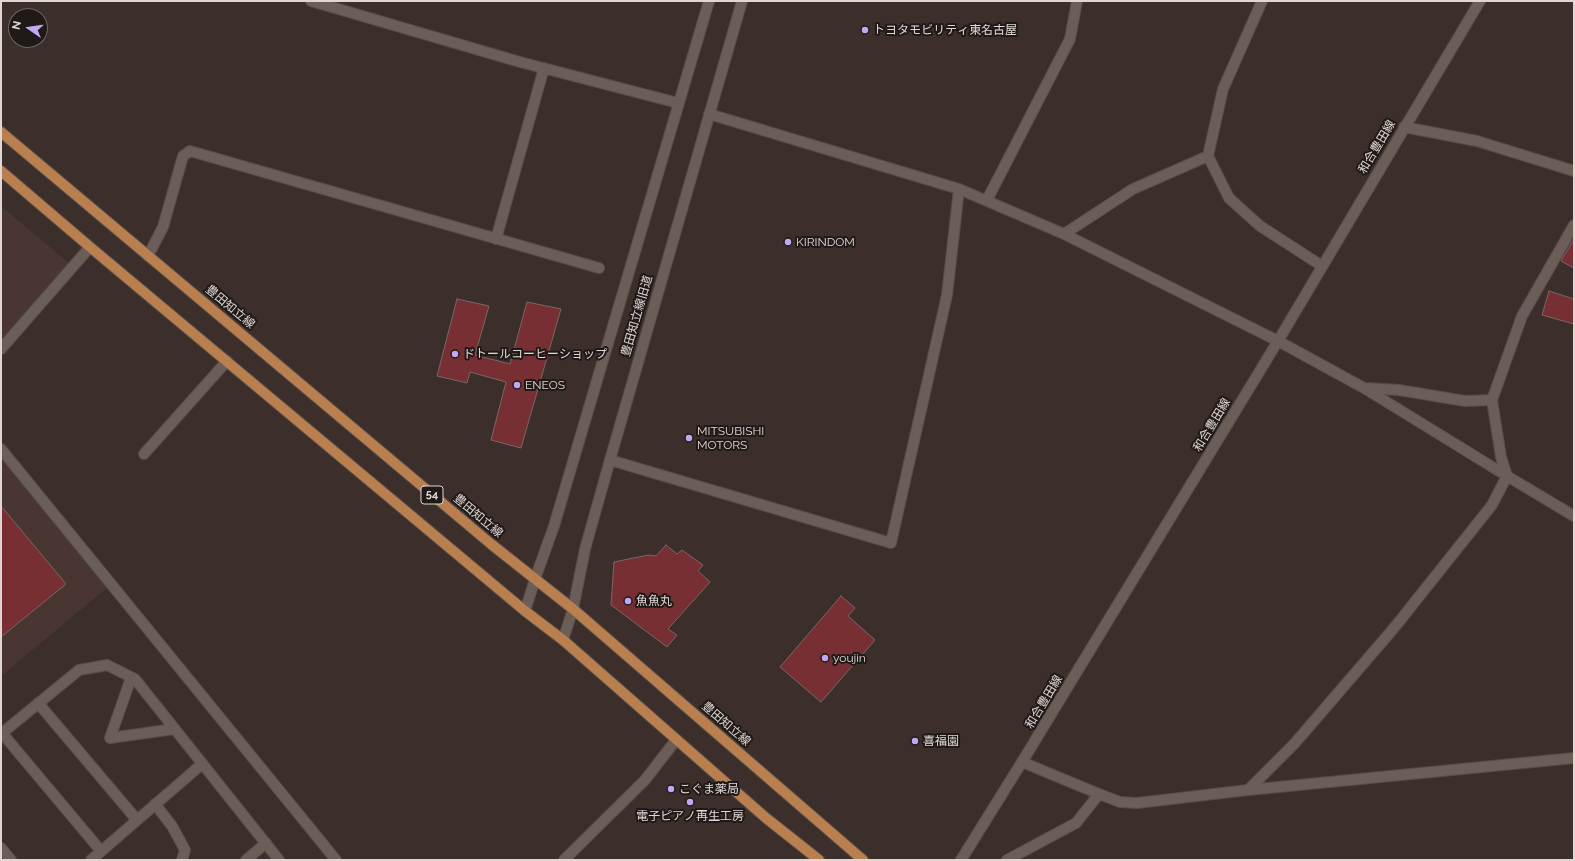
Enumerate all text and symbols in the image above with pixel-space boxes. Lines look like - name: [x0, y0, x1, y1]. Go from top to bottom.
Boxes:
- north arrow: [8, 8, 48, 48]
- text: N: [10, 20, 24, 31]
- place label: トヨタモビリティ東名古屋: [873, 23, 1017, 37]
- marker: トヨタモビリティ東名古屋: [860, 25, 870, 35]
- street label: 和合豊田線: [1355, 118, 1399, 176]
- place label: KIRINDOM: [796, 235, 855, 249]
- marker: KIRINDOM: [783, 237, 793, 247]
- street label: 豊田知立線旧道: [619, 274, 655, 358]
- street label: 豊田知立線: [202, 282, 258, 332]
- place label: ドトールコーヒーショップ: [463, 347, 607, 361]
- marker: ドトールコーヒーショップ: [450, 349, 460, 359]
- place label: ENEOS: [525, 378, 565, 392]
- marker: ENEOS: [512, 380, 522, 390]
- street label: 和合豊田線: [1190, 396, 1234, 454]
- place label: MITSUBISHI MOTORS: [697, 424, 764, 452]
- marker: MITSUBISHI MOTORS: [684, 433, 694, 443]
- road number: 54: [421, 486, 443, 504]
- street label: 豊田知立線: [450, 491, 506, 541]
- place label: 魚魚丸: [636, 594, 672, 608]
- marker: 魚魚丸: [623, 596, 633, 606]
- place label: youjin: [833, 651, 866, 665]
- marker: youjin: [820, 653, 830, 663]
- street label: 和合豊田線: [1022, 673, 1066, 731]
- street label: 豊田知立線: [699, 699, 753, 749]
- place label: 喜福園: [923, 734, 959, 748]
- marker: 喜福園: [910, 736, 920, 746]
- place label: こぐま薬局: [679, 782, 739, 796]
- marker: こぐま薬局: [666, 784, 676, 794]
- marker: 電子ピアノ再生工房: [685, 797, 695, 807]
- place label: 電子ピアノ再生工房: [636, 809, 744, 823]

